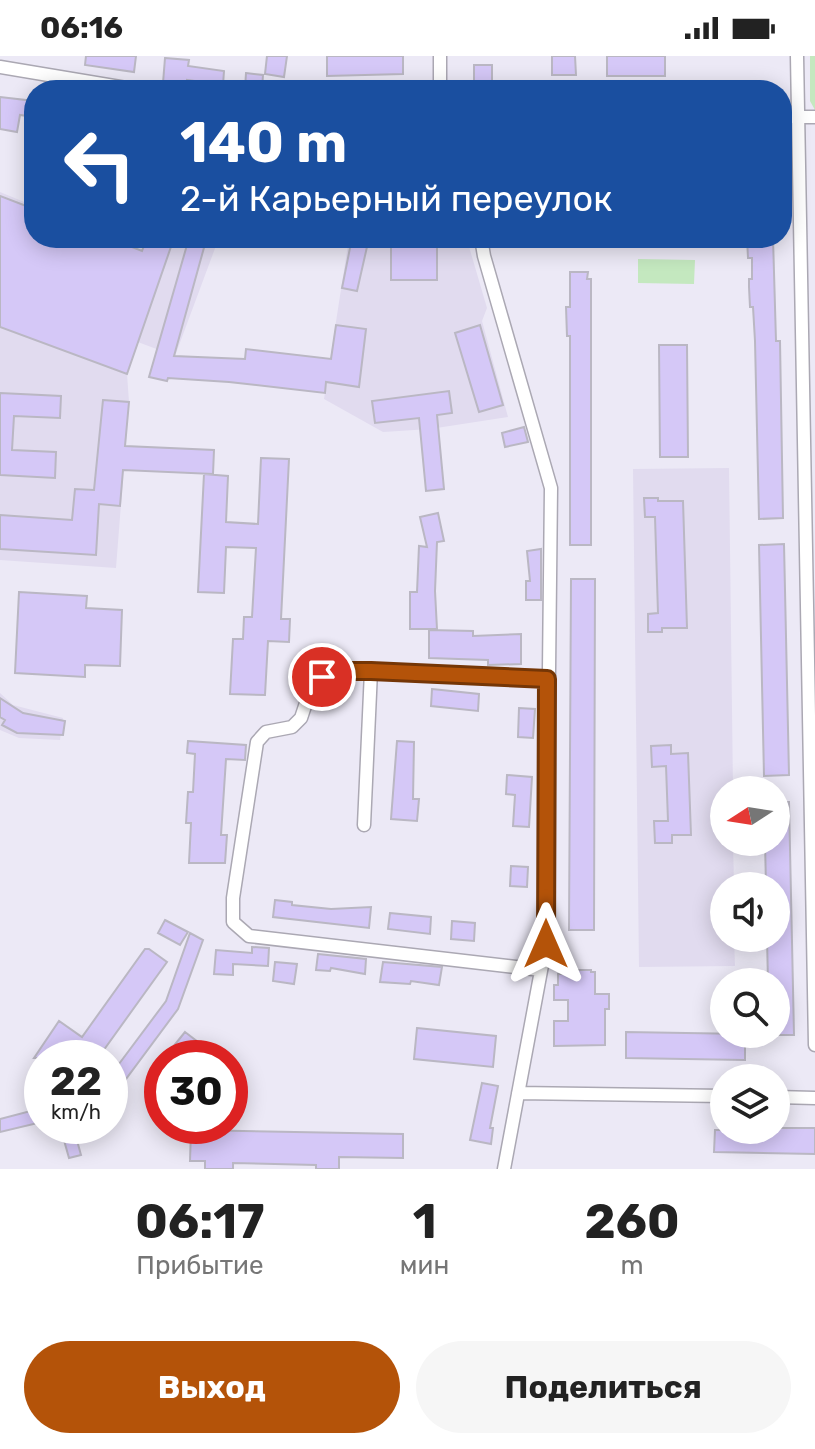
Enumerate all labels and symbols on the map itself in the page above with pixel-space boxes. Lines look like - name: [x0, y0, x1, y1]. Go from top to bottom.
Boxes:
- pin: [288, 643, 356, 711]
- north arrow: [710, 776, 790, 856]
- position arrow: [504, 902, 588, 986]
- speed limit sign: 30: [144, 1040, 248, 1144]

